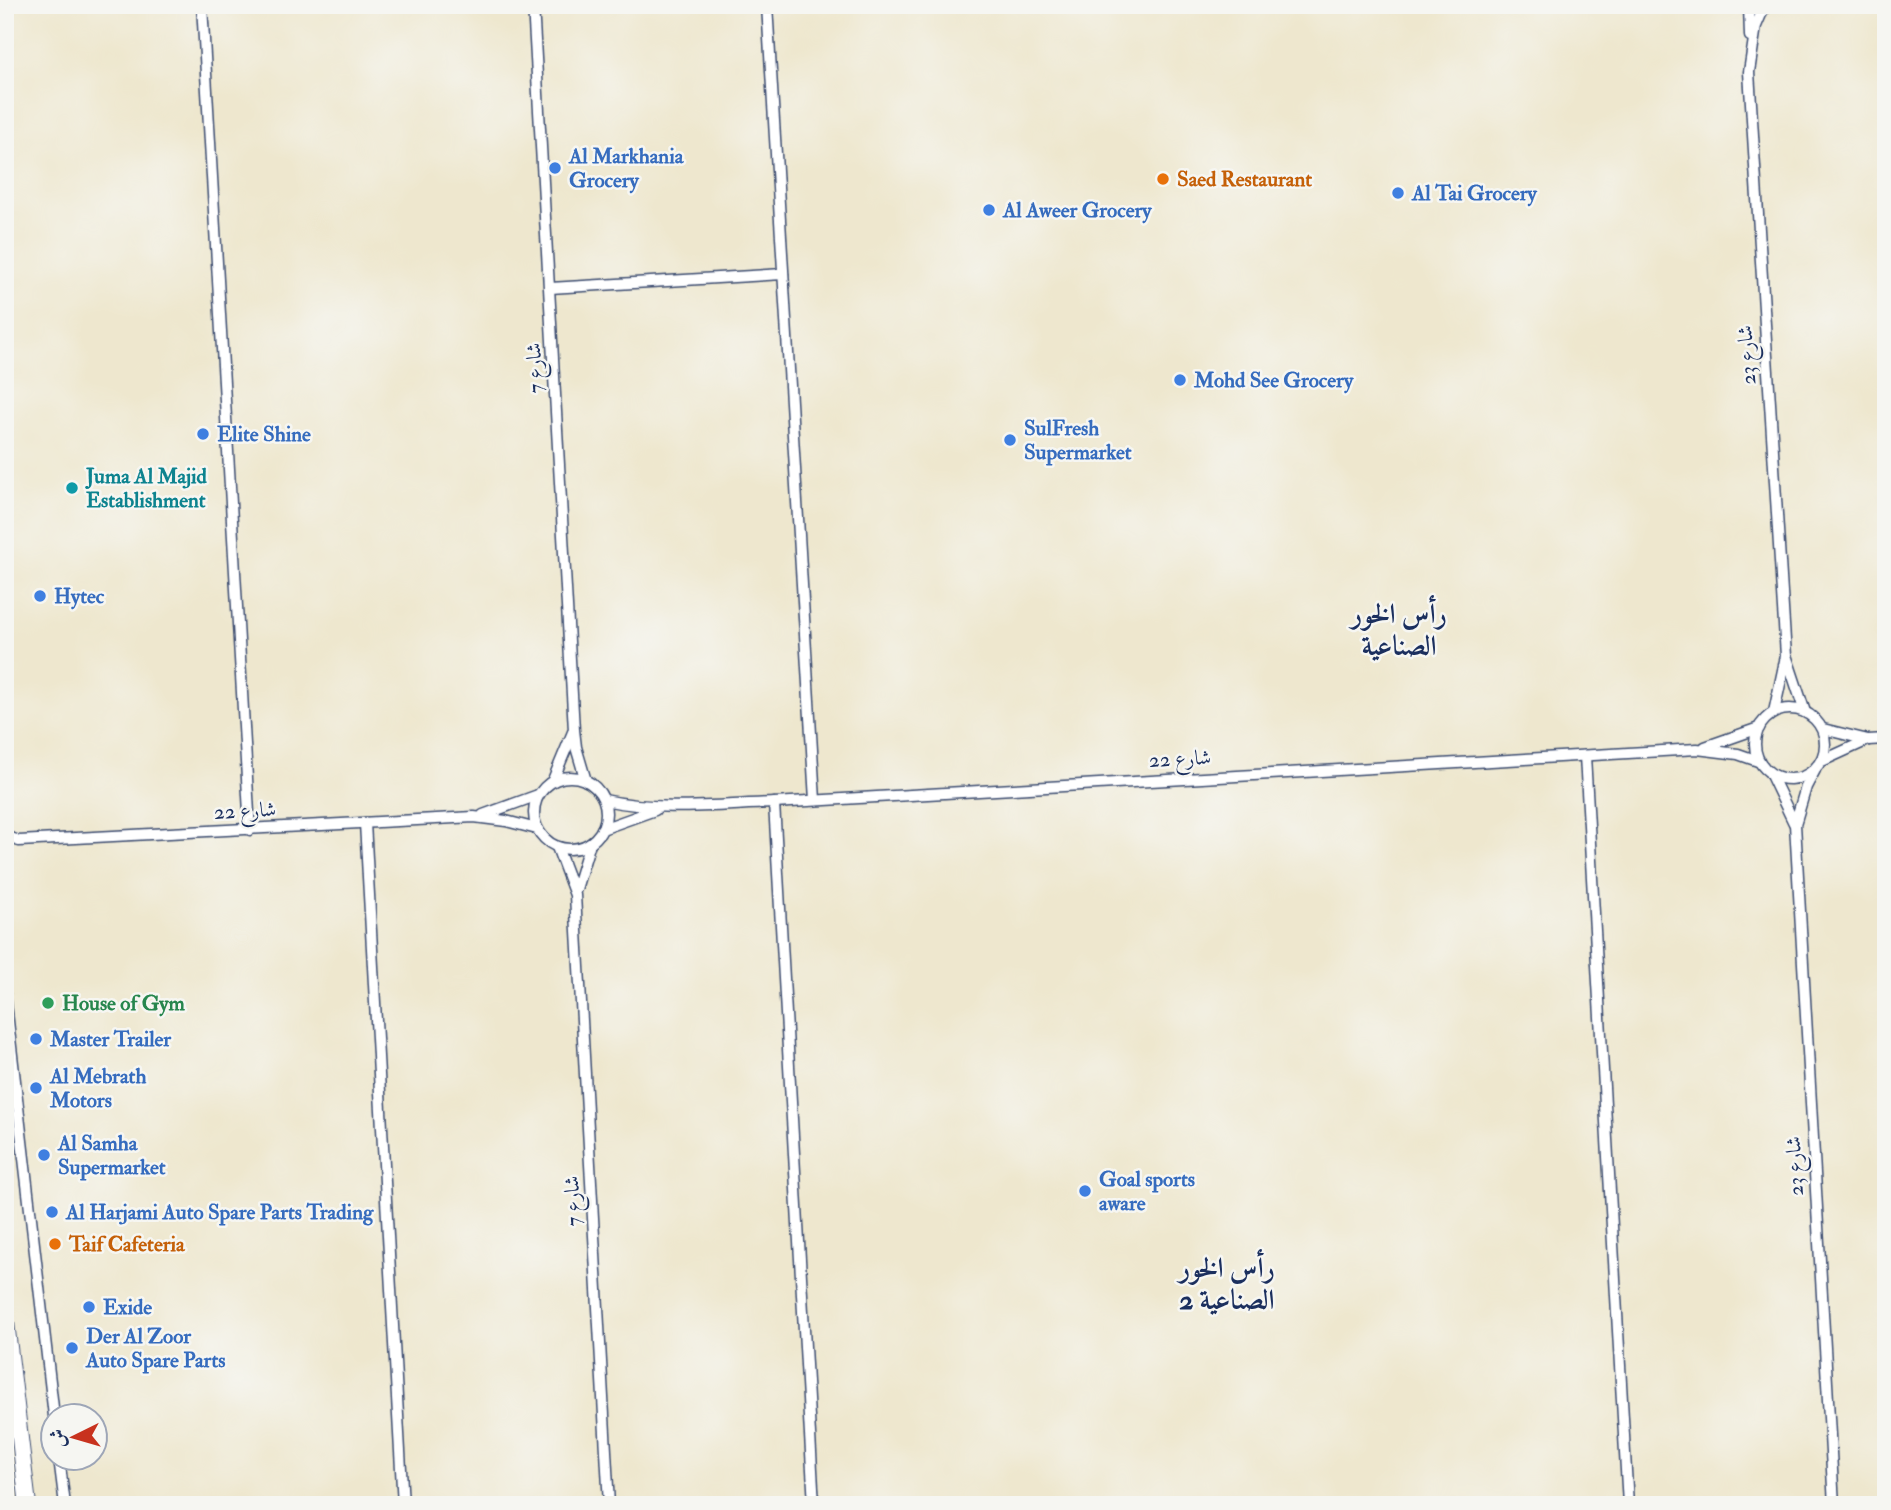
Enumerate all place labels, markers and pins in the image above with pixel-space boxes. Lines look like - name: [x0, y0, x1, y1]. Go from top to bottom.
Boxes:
- place label: Al Markhania Grocery: [568, 143, 685, 194]
- marker: Al Markhania Grocery: [547, 160, 563, 176]
- place label: Saed Restaurant: [1177, 166, 1312, 193]
- marker: Saed Restaurant: [1155, 171, 1171, 187]
- place label: Al Tai Grocery: [1411, 180, 1538, 207]
- marker: Al Tai Grocery: [1390, 185, 1406, 201]
- place label: Al Aweer Grocery: [1002, 197, 1152, 224]
- marker: Al Aweer Grocery: [981, 202, 997, 218]
- place label: Mohd See Grocery: [1193, 367, 1354, 394]
- marker: Mohd See Grocery: [1172, 372, 1188, 388]
- place label: SulFresh Supermarket: [1024, 415, 1132, 466]
- place label: Elite Shine: [217, 421, 311, 448]
- marker: Elite Shine: [195, 426, 211, 442]
- marker: SulFresh Supermarket: [1002, 432, 1018, 448]
- place label: Juma Al Majid Establishment: [85, 463, 208, 514]
- marker: Juma Al Majid Establishment: [64, 480, 80, 496]
- place label: Hytec: [54, 583, 105, 610]
- marker: Hytec: [32, 588, 48, 604]
- place label: House of Gym: [62, 990, 186, 1017]
- marker: House of Gym: [40, 995, 56, 1011]
- place label: Master Trailer: [49, 1026, 172, 1053]
- marker: Master Trailer: [28, 1031, 44, 1047]
- place label: Al Mebrath Motors: [49, 1063, 146, 1114]
- marker: Al Mebrath Motors: [28, 1080, 44, 1096]
- place label: Al Samha Supermarket: [57, 1130, 166, 1181]
- marker: Al Samha Supermarket: [36, 1147, 52, 1163]
- place label: Goal sports aware: [1099, 1166, 1195, 1217]
- marker: Goal sports aware: [1077, 1183, 1093, 1199]
- place label: Al Harjami Auto Spare Parts Trading: [65, 1199, 374, 1226]
- marker: Al Harjami Auto Spare Parts Trading: [44, 1204, 60, 1220]
- place label: Taif Cafeteria: [68, 1231, 186, 1258]
- marker: Taif Cafeteria: [47, 1236, 63, 1252]
- place label: Exide: [103, 1294, 152, 1321]
- marker: Exide: [81, 1299, 97, 1315]
- place label: Der Al Zoor Auto Spare Parts: [85, 1323, 225, 1374]
- marker: Der Al Zoor Auto Spare Parts: [64, 1340, 80, 1356]

